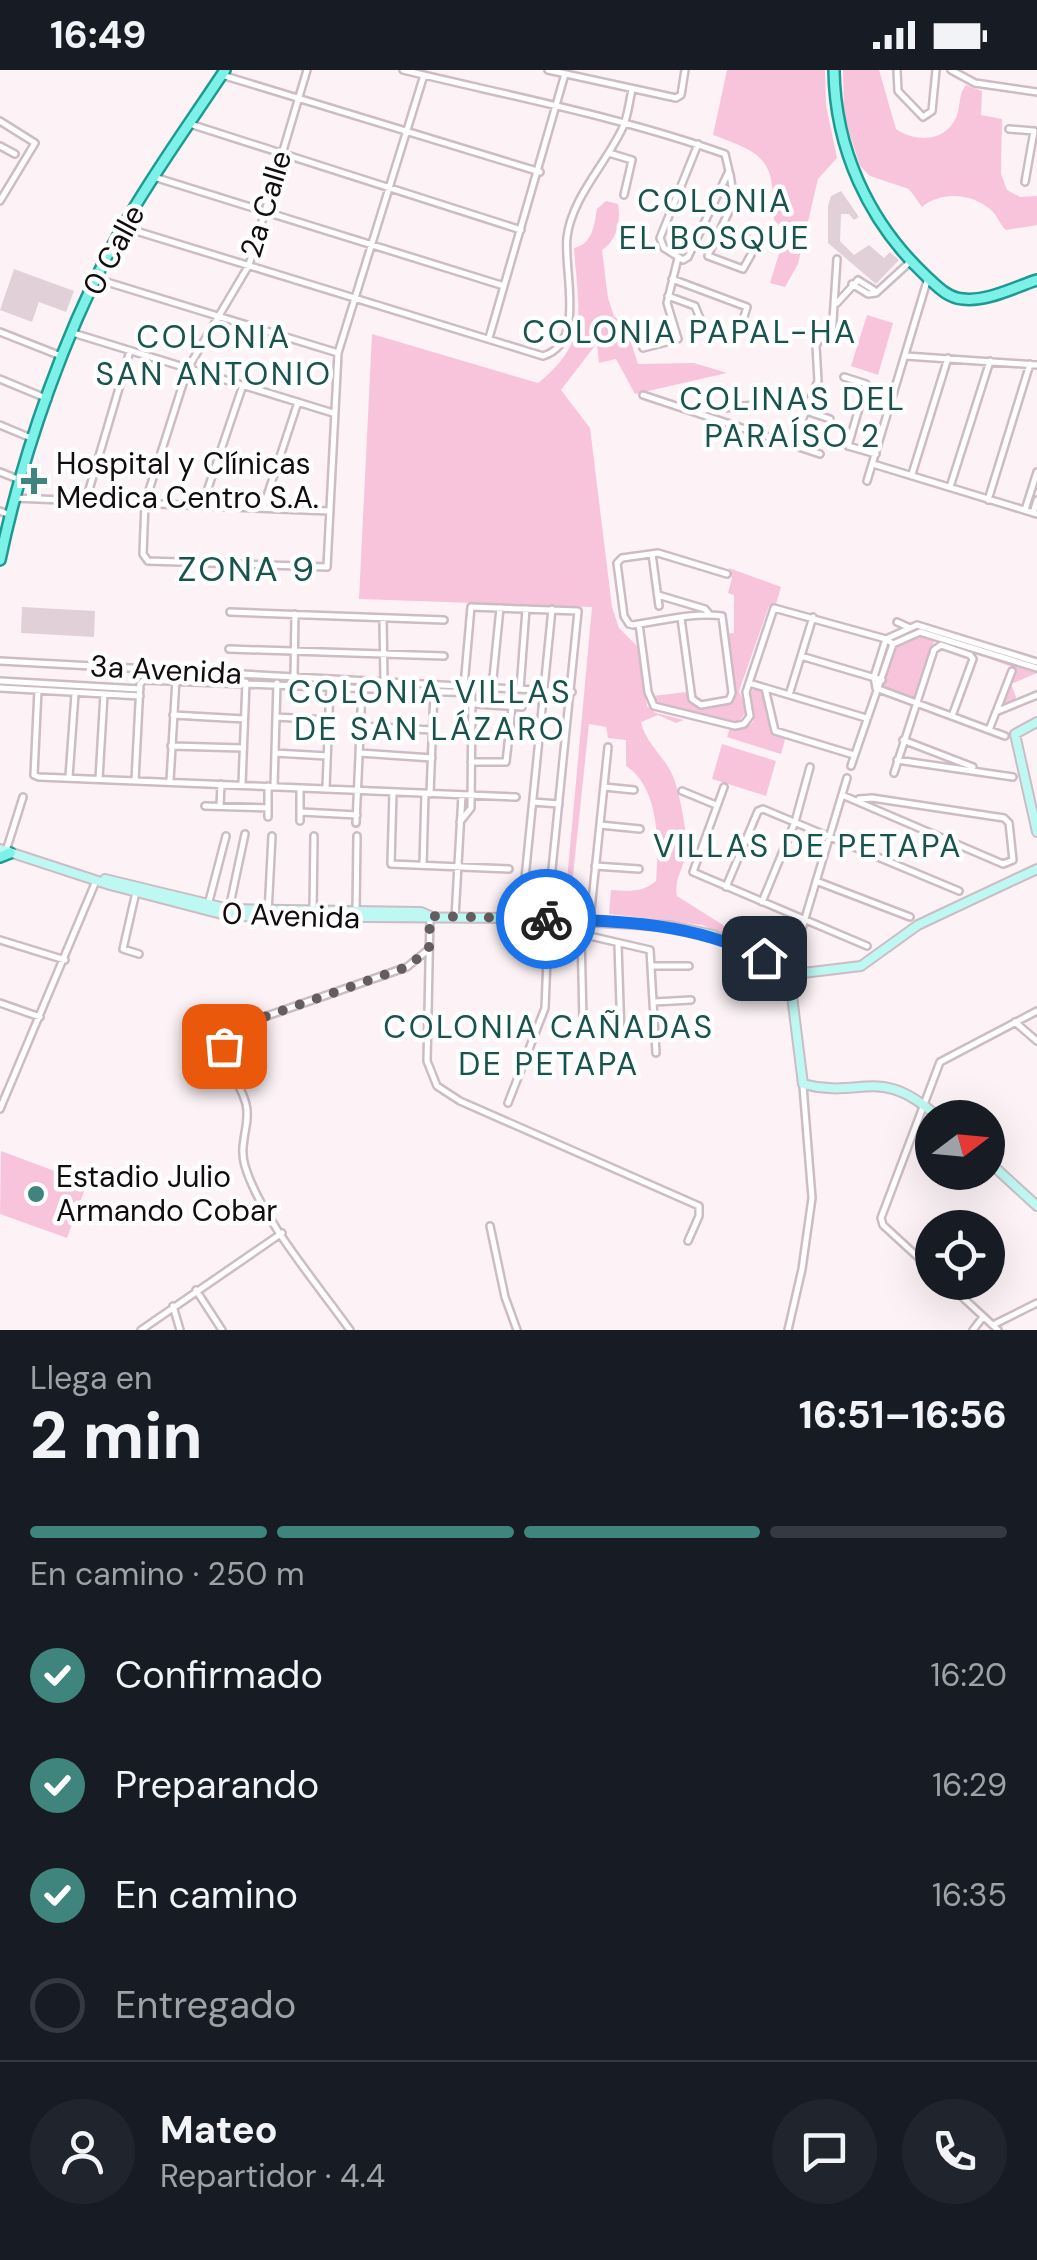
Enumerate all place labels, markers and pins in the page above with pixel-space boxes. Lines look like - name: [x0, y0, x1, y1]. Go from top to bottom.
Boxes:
- place label: Hospital y Clínicas Medica Centro S.A.: [56, 444, 319, 517]
- marker: Hospital y Clínicas Medica Centro S.A.: [21, 468, 47, 494]
- pin: [722, 916, 807, 1001]
- pin: [182, 1004, 267, 1089]
- place label: Estadio Julio Armando Cobar: [56, 1157, 277, 1230]
- marker: Estadio Julio Armando Cobar: [25, 1183, 47, 1205]

